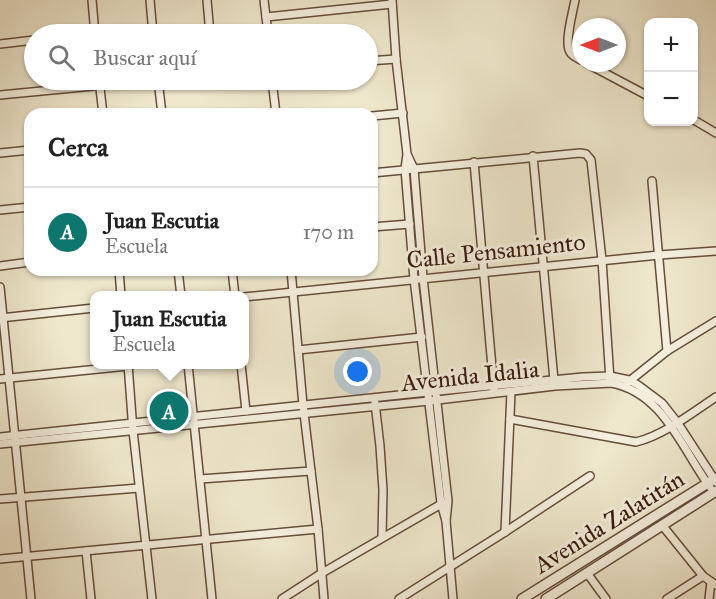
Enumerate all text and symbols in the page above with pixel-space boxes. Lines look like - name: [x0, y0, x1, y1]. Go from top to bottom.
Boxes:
- north arrow: [572, 18, 626, 72]
- map controls: [644, 18, 698, 126]
- button: +: [644, 18, 698, 72]
- search box: [24, 24, 378, 90]
- icon: search: [45, 41, 78, 74]
- text: Buscar aquí: [93, 44, 196, 71]
- button: −: [644, 72, 698, 126]
- text: Cerca: [48, 131, 108, 163]
- text: Juan Escutia: [105, 207, 219, 234]
- text: A: [61, 220, 74, 244]
- text: 170 m: [303, 220, 354, 244]
- street label: Calle Pensamiento: [405, 227, 587, 275]
- text: Escuela: [105, 234, 168, 258]
- popup: [90, 291, 249, 369]
- text: Juan Escutia: [113, 305, 226, 332]
- text: Escuela: [113, 332, 175, 356]
- street label: Avenida Idalia: [399, 354, 541, 398]
- your location: [343, 357, 372, 386]
- pin: A: [150, 388, 188, 434]
- street label: Avenida Zalatitán: [527, 464, 690, 581]

